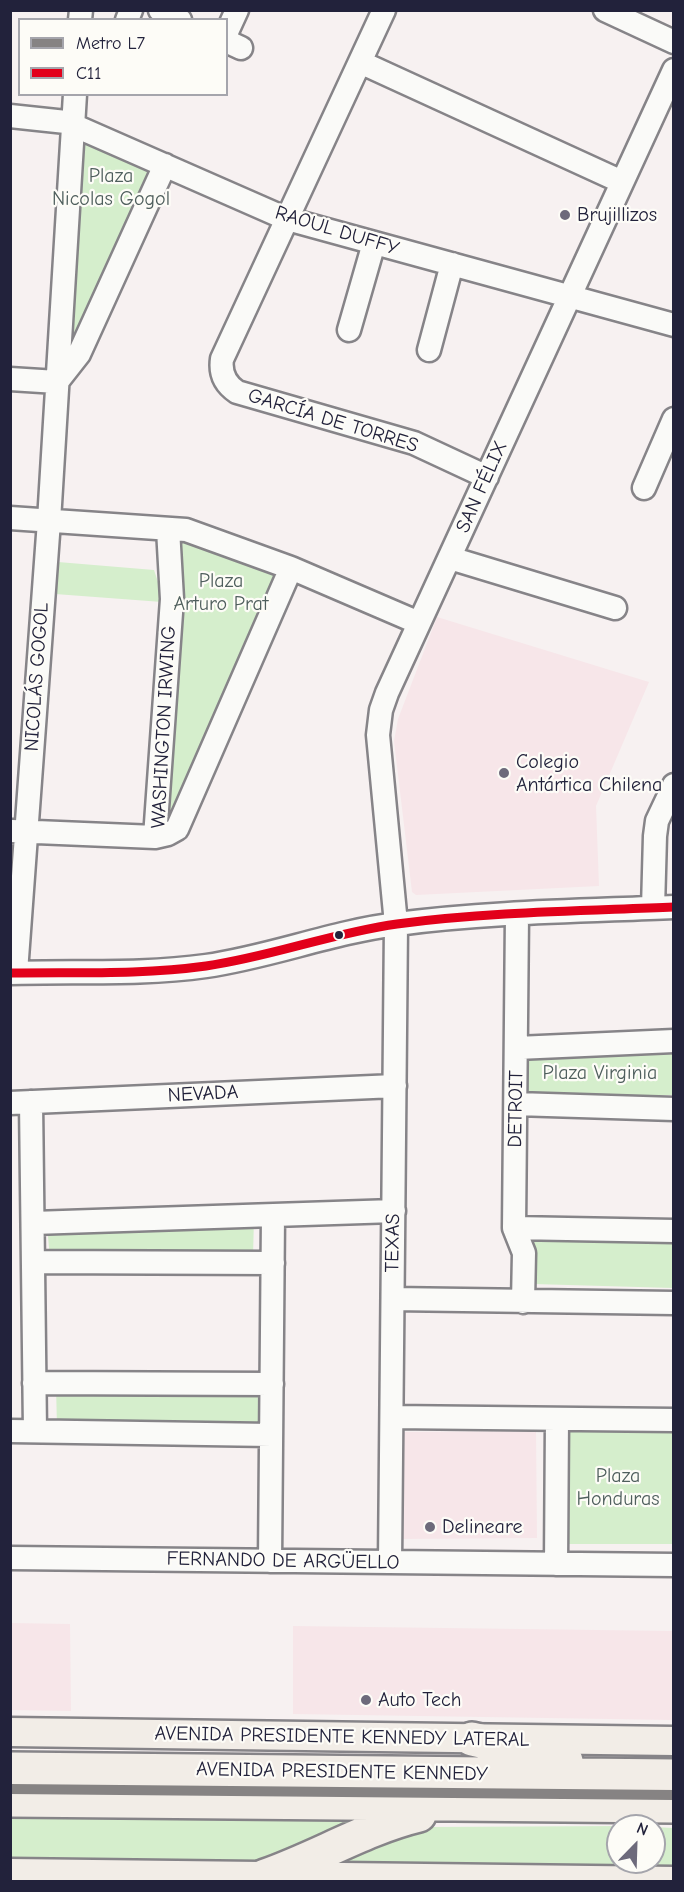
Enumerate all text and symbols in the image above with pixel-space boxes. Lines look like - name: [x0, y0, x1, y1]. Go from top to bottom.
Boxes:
- legend: [18, 18, 228, 96]
- text: Metro L7: [76, 33, 145, 54]
- text: C11: [76, 63, 101, 84]
- park label: Plaza Nicolas Gogol: [52, 164, 170, 211]
- street label: RAOUL DUFFY: [272, 201, 402, 261]
- place label: Brujillizos: [577, 203, 657, 227]
- marker: Brujillizos: [558, 208, 572, 222]
- street label: GARCÍA DE TORRES: [245, 384, 421, 458]
- street label: SAN FÉLIX: [451, 438, 513, 536]
- park label: Plaza Arturo Prat: [173, 569, 269, 616]
- street label: NICOLÁS GOGOL: [20, 602, 54, 752]
- street label: WASHINGTON IRWING: [147, 625, 181, 829]
- place label: Colegio Antártica Chilena: [516, 750, 662, 797]
- marker: Colegio Antártica Chilena: [497, 766, 511, 780]
- unlabelled marker: [333, 929, 345, 941]
- park label: Plaza Virginia: [543, 1061, 657, 1085]
- street label: DETROIT: [503, 1070, 529, 1148]
- street label: NEVADA: [167, 1080, 239, 1108]
- street label: TEXAS: [380, 1213, 406, 1273]
- park label: Plaza Honduras: [576, 1464, 660, 1511]
- place label: Delineare: [442, 1515, 522, 1539]
- marker: Delineare: [423, 1520, 437, 1534]
- street label: FERNANDO DE ARGÜELLO: [166, 1547, 400, 1575]
- place label: Auto Tech: [378, 1688, 461, 1712]
- marker: Auto Tech: [359, 1693, 373, 1707]
- street label: AVENIDA PRESIDENTE KENNEDY LATERAL: [154, 1722, 530, 1752]
- street label: AVENIDA PRESIDENTE KENNEDY: [196, 1757, 488, 1787]
- north arrow: [606, 1814, 666, 1874]
- text: N: [634, 1819, 651, 1840]

